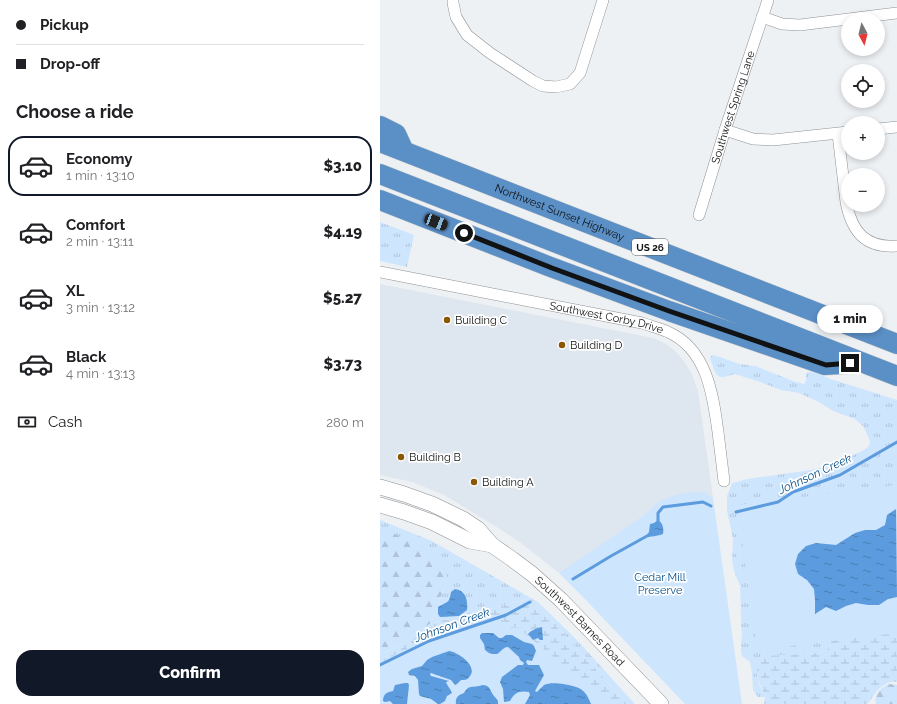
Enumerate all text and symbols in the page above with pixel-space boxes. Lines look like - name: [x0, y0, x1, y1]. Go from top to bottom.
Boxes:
- north arrow: [841, 12, 885, 56]
- map controls: [841, 12, 885, 212]
- text: Pickup: [40, 16, 89, 34]
- street label: Southwest Spring Lane: [709, 49, 758, 165]
- text: Drop-off: [40, 55, 100, 73]
- button: locate: [841, 64, 885, 108]
- text: Choose a ride: [16, 101, 134, 122]
- button: +: [841, 116, 885, 160]
- icon: car: [18, 148, 54, 184]
- text: Economy: [66, 150, 133, 168]
- text: $3.10: [323, 157, 362, 175]
- text: 1 min · 13:10: [66, 168, 135, 183]
- button: −: [841, 168, 885, 212]
- street label: Northwest Sunset Highway: [493, 182, 626, 244]
- car: [423, 212, 449, 232]
- icon: car: [18, 214, 54, 250]
- text: Comfort: [66, 216, 125, 234]
- text: $4.19: [324, 223, 362, 241]
- route start: [455, 224, 473, 242]
- text: 2 min · 13:11: [66, 234, 134, 249]
- road number: US 26: [632, 239, 668, 255]
- icon: car: [18, 280, 54, 316]
- text: XL: [66, 282, 84, 300]
- text: $5.27: [323, 289, 362, 307]
- street label: Southwest Corby Drive: [548, 299, 666, 337]
- text: 3 min · 13:12: [66, 300, 135, 315]
- callout: 1 min: [817, 305, 883, 333]
- text: 1 min: [833, 311, 867, 326]
- place label: Building C: [455, 314, 508, 327]
- marker: Building C: [442, 315, 452, 325]
- place label: Building D: [570, 339, 623, 352]
- marker: Building D: [557, 340, 567, 350]
- icon: car: [18, 346, 54, 382]
- text: Black: [66, 348, 106, 366]
- route end: [841, 354, 859, 372]
- text: $3.73: [323, 355, 362, 373]
- text: 4 min · 13:13: [66, 366, 135, 381]
- icon: cash: [16, 411, 38, 433]
- text: Cash: [48, 413, 82, 431]
- text: 280 m: [326, 415, 364, 430]
- place label: Building B: [409, 451, 461, 464]
- water label: Johnson Creek: [775, 451, 854, 497]
- marker: Building B: [396, 452, 406, 462]
- place label: Building A: [482, 476, 534, 489]
- marker: Building A: [469, 477, 479, 487]
- park label: Cedar Mill Preserve: [634, 571, 686, 597]
- street label: Southwest Barnes Road: [532, 574, 627, 669]
- water label: Johnson Creek: [412, 605, 492, 645]
- button: Confirm: [16, 650, 364, 696]

